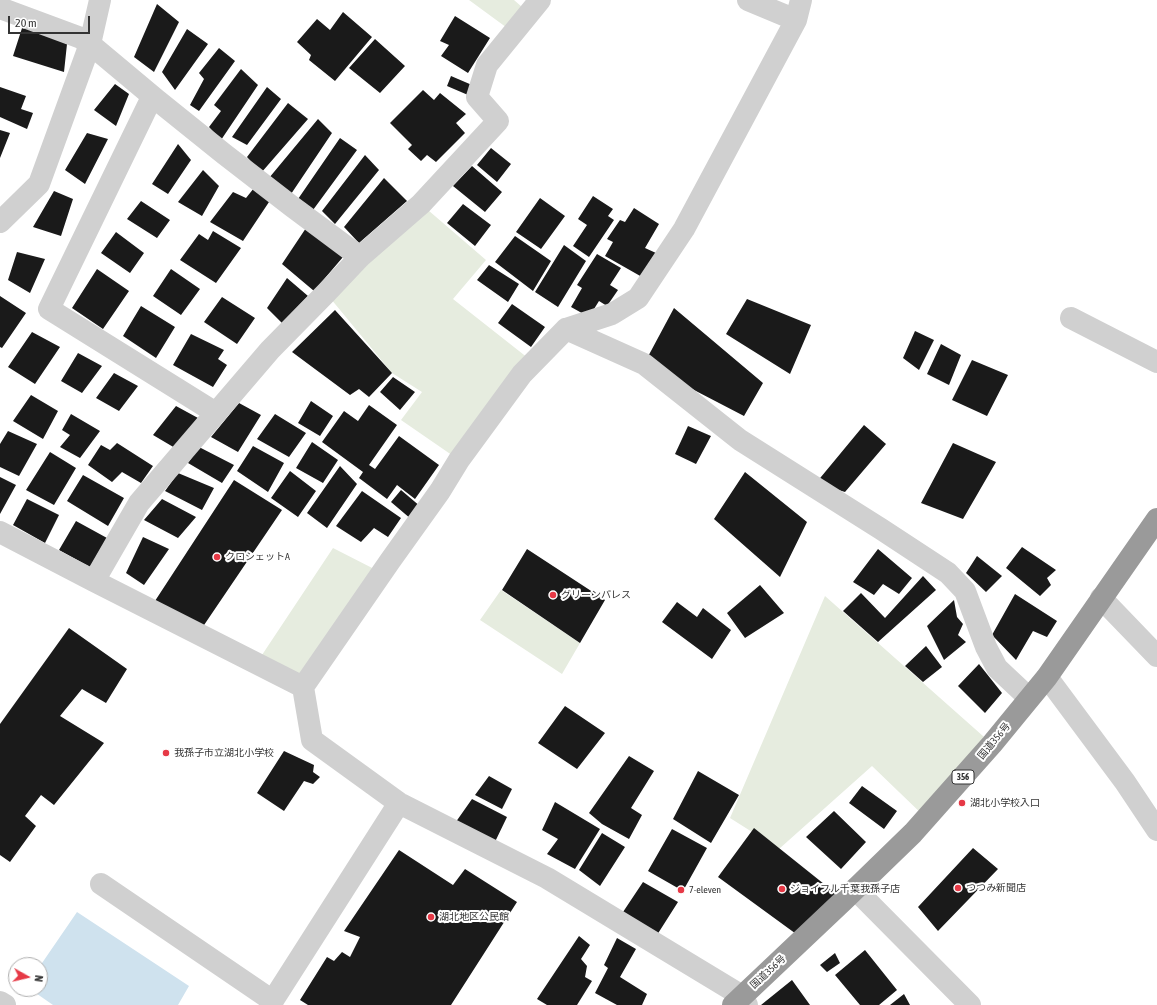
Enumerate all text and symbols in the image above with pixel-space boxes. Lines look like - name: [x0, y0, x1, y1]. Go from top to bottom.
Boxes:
- scale bar: [10, 8, 92, 34]
- text: 20 m: [15, 16, 37, 30]
- place label: クロシェットA: [225, 551, 290, 563]
- marker: クロシェットA: [212, 552, 222, 562]
- place label: グリーンパレス: [561, 589, 631, 601]
- marker: グリーンパレス: [548, 590, 558, 600]
- street label: 国道356号: [975, 720, 1013, 762]
- place label: 我孫子市立湖北小学校: [174, 747, 274, 759]
- marker: 我孫子市立湖北小学校: [161, 748, 171, 758]
- road number: 356: [952, 770, 974, 784]
- place label: 湖北小学校入口: [970, 797, 1040, 809]
- marker: 湖北小学校入口: [957, 798, 967, 808]
- place label: つつみ新聞店: [966, 882, 1026, 894]
- place label: ジョイフル千葉我孫子店: [790, 883, 900, 895]
- marker: つつみ新聞店: [953, 883, 963, 893]
- place label: 7-eleven: [689, 884, 721, 896]
- marker: ジョイフル千葉我孫子店: [777, 884, 787, 894]
- marker: 7-eleven: [676, 885, 686, 895]
- place label: 湖北地区公民館: [439, 911, 509, 923]
- marker: 湖北地区公民館: [426, 912, 436, 922]
- street label: 国道356号: [748, 953, 788, 991]
- north arrow: [8, 957, 48, 997]
- text: N: [32, 974, 45, 983]

